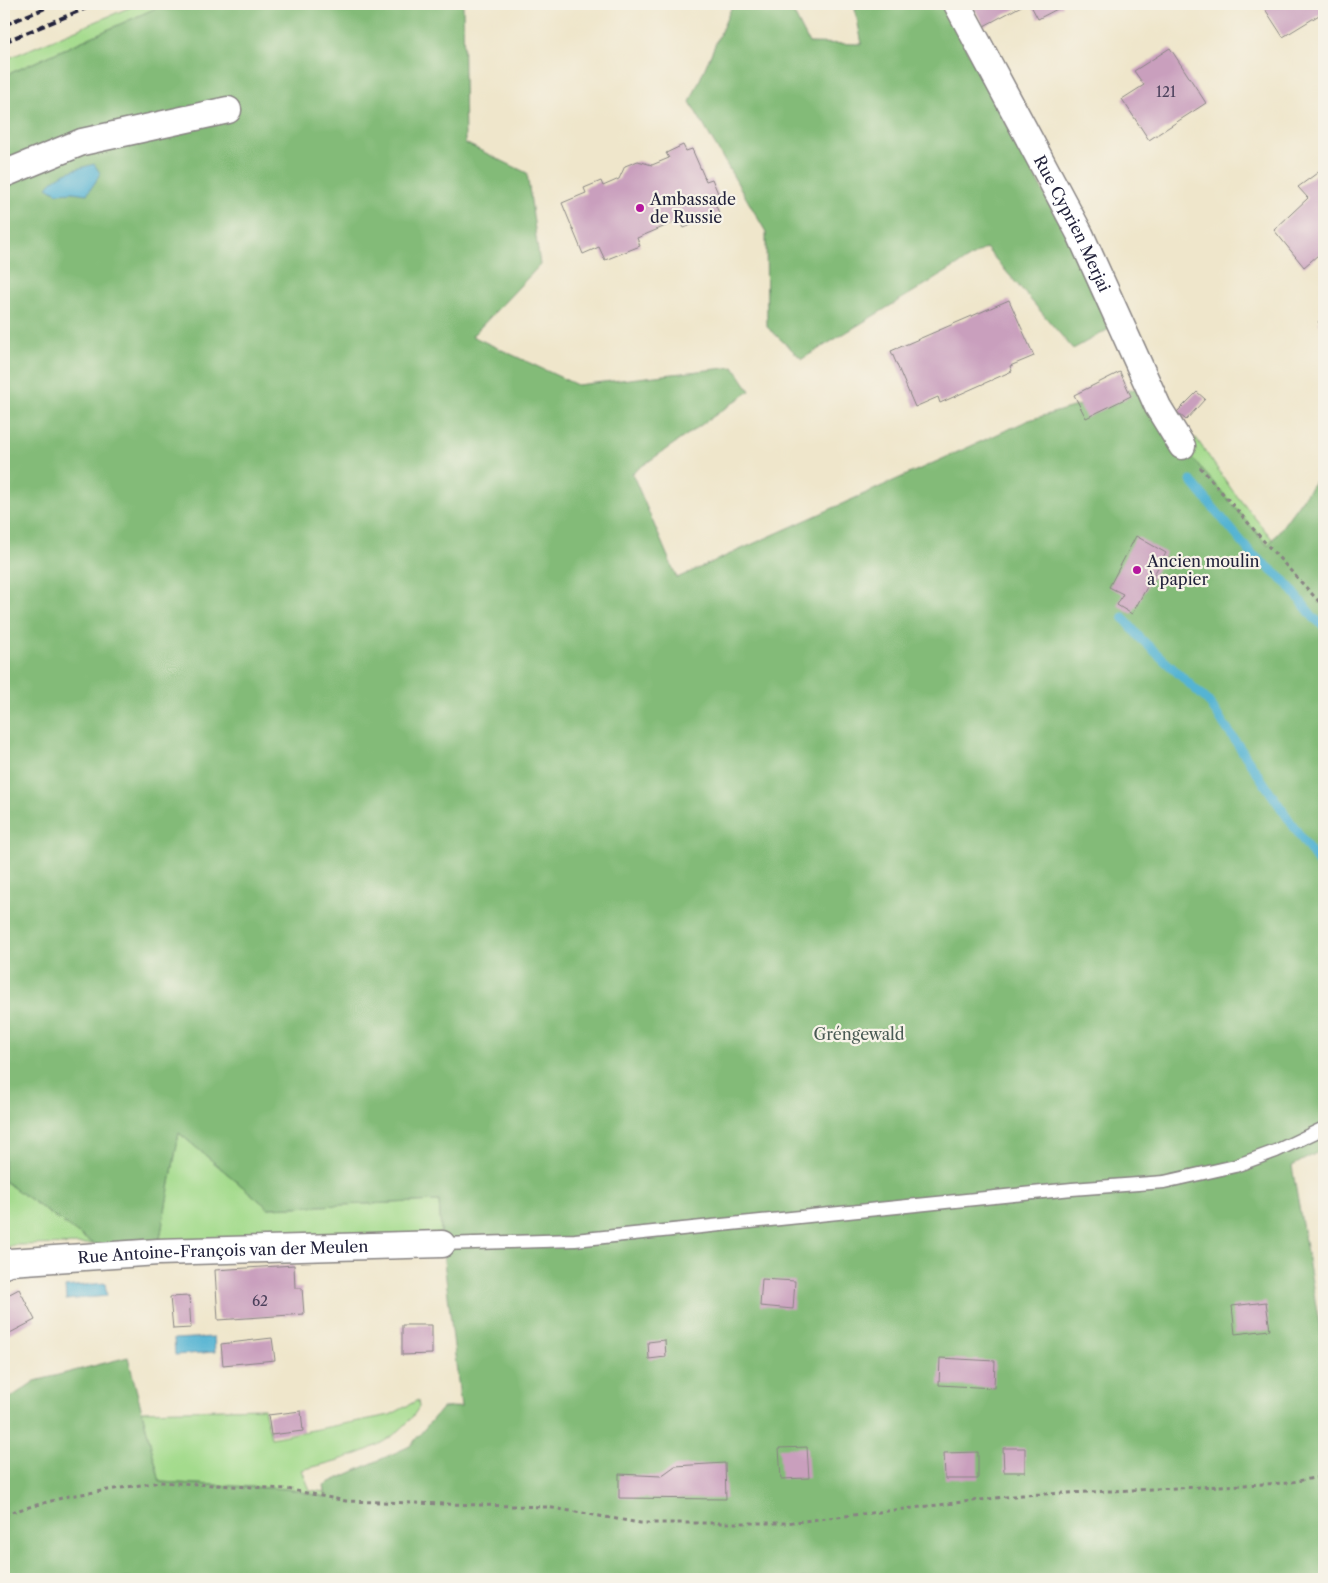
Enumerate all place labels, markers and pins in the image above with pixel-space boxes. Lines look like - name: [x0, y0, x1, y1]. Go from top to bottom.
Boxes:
- place label: Ambassade de Russie: [649, 189, 736, 227]
- marker: Ambassade de Russie: [634, 202, 646, 214]
- place label: Ancien moulin à papier: [1146, 551, 1260, 589]
- marker: Ancien moulin à papier: [1131, 564, 1143, 576]

